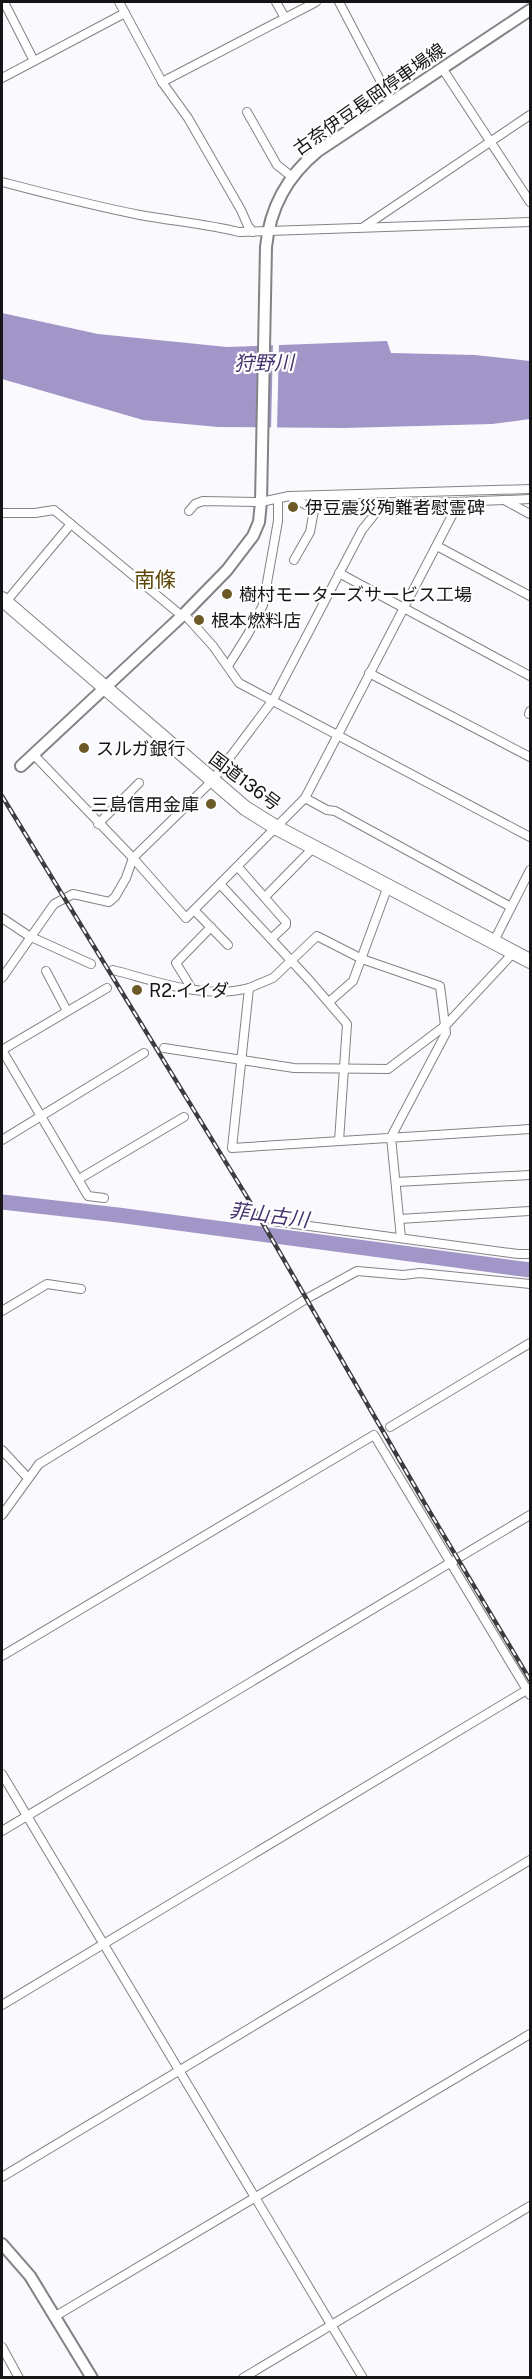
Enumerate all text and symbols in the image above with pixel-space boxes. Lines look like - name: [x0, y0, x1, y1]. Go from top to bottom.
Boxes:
- street label: 古奈伊豆長岡停車場線: [289, 39, 449, 159]
- water label: 狩野川: [234, 350, 296, 376]
- place label: 伊豆震災殉難者慰霊碑: [305, 497, 485, 518]
- marker: 伊豆震災殉難者慰霊碑: [286, 500, 300, 514]
- district label: 南條: [134, 567, 176, 592]
- place label: 樹村モーターズサービス工場: [239, 584, 472, 605]
- marker: 樹村モーターズサービス工場: [220, 587, 234, 601]
- place label: 根本燃料店: [211, 610, 301, 631]
- marker: 根本燃料店: [192, 613, 206, 627]
- place label: スルガ銀行: [96, 738, 185, 759]
- marker: スルガ銀行: [77, 741, 91, 755]
- street label: 国道136号: [205, 747, 285, 815]
- place label: 三島信用金庫: [91, 794, 199, 815]
- marker: 三島信用金庫: [204, 797, 218, 811]
- place label: R2.イイダ: [149, 980, 229, 1001]
- marker: R2.イイダ: [130, 983, 144, 997]
- water label: 菲山古川: [228, 1198, 312, 1232]

